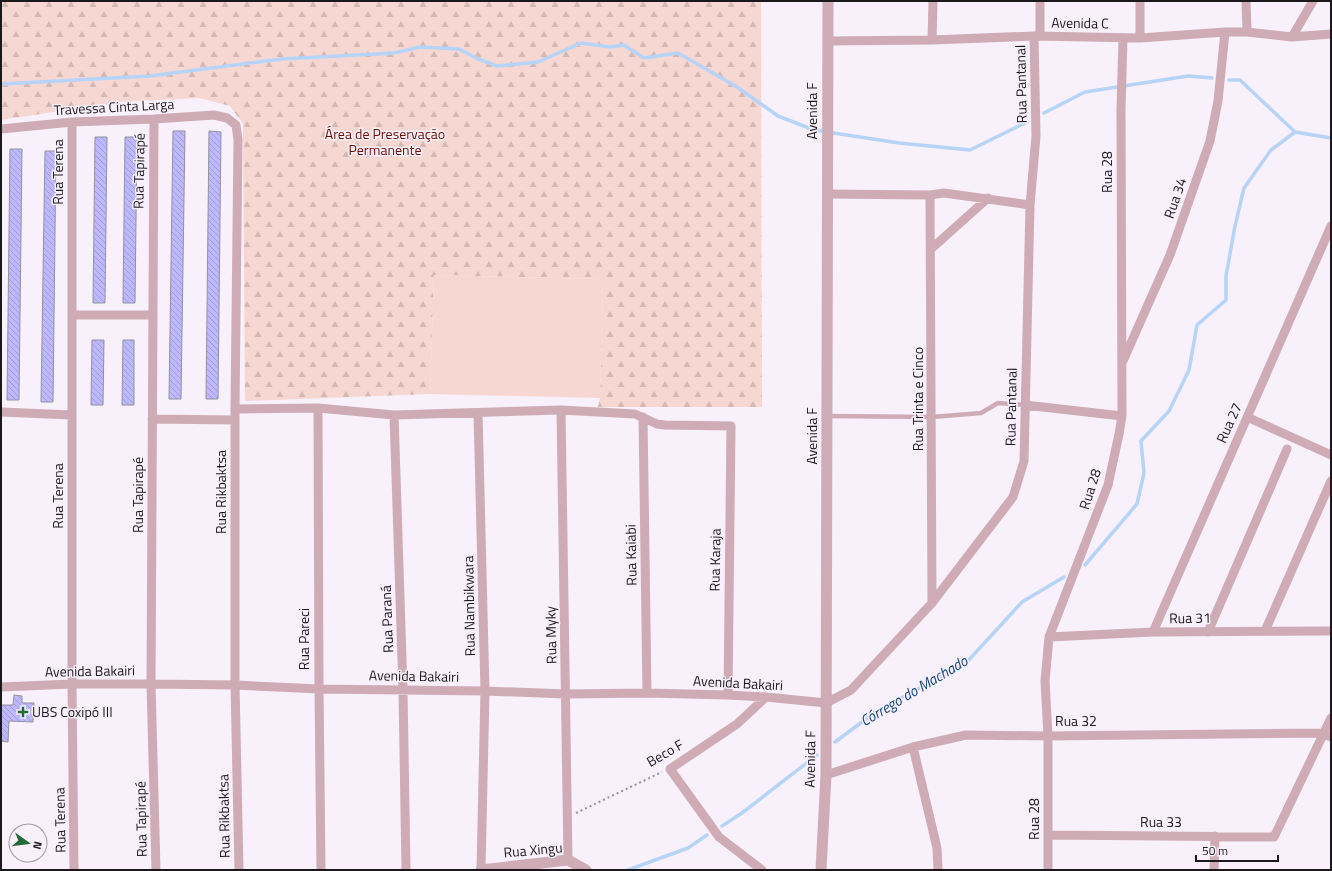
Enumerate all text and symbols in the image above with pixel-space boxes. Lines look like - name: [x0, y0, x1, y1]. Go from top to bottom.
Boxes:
- street label: Avenida C: [1051, 12, 1109, 34]
- street label: Rua Pantanal: [1009, 45, 1032, 123]
- street label: Avenida F: [801, 82, 822, 140]
- street label: Travessa Cinta Larga: [53, 93, 175, 120]
- park label: Área de Preservação Permanente: [325, 123, 445, 160]
- street label: Rua Tapirapé: [127, 133, 150, 209]
- street label: Rua Terena: [47, 139, 68, 205]
- street label: Rua 28: [1096, 151, 1117, 193]
- street label: Rua 34: [1158, 175, 1191, 221]
- street label: Rua Trinta e Cinco: [907, 347, 928, 451]
- street label: Rua Pantanal: [999, 368, 1022, 446]
- street label: Rua 27: [1210, 399, 1247, 446]
- street label: Avenida F: [801, 407, 822, 465]
- street label: Rua Rikbaktsa: [210, 450, 231, 534]
- street label: Rua Tapirapé: [127, 457, 148, 533]
- street label: Rua Terena: [47, 463, 68, 529]
- street label: Rua 28: [1073, 466, 1106, 512]
- street label: Rua Kaiabi: [619, 524, 642, 586]
- street label: Rua Karaja: [703, 528, 726, 592]
- street label: Rua Nambikwara: [457, 555, 480, 657]
- street label: Rua Paraná: [375, 585, 398, 653]
- street label: Rua Myky: [539, 606, 562, 664]
- street label: Rua 31: [1169, 607, 1211, 628]
- street label: Rua Pareci: [293, 608, 314, 670]
- water label: Córrego do Machado: [856, 649, 972, 732]
- street label: Avenida Bakairi: [45, 659, 135, 682]
- street label: Avenida Bakairi: [369, 664, 459, 687]
- street label: Avenida Bakairi: [692, 670, 784, 695]
- place label: UBS Coxipó III: [32, 701, 113, 722]
- marker: UBS Coxipó III: [17, 706, 29, 718]
- street label: Rua 32: [1055, 710, 1097, 731]
- street label: Avenida F: [799, 730, 820, 788]
- street label: Beco F: [642, 734, 687, 772]
- street label: Rua Rikbaktsa: [212, 774, 235, 858]
- street label: Rua Tapirapé: [129, 781, 152, 857]
- street label: Rua Terena: [48, 787, 71, 853]
- street label: Rua 28: [1023, 798, 1044, 840]
- street label: Rua 33: [1140, 811, 1182, 832]
- north arrow: [8, 823, 48, 863]
- street label: Rua Xingu: [503, 836, 563, 863]
- scale bar: [1196, 837, 1278, 863]
- text: N: [29, 840, 46, 851]
- text: 50 m: [1202, 841, 1228, 860]

